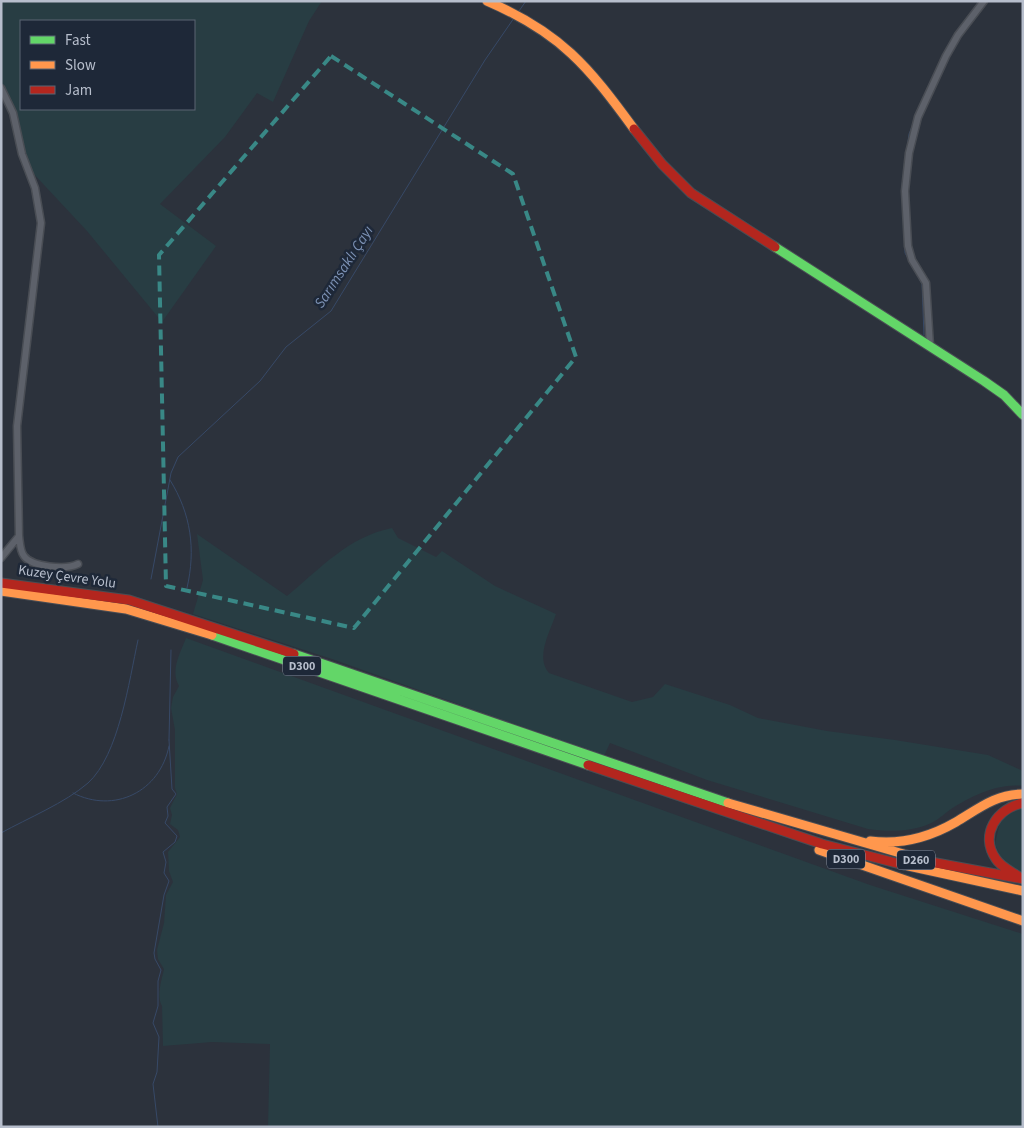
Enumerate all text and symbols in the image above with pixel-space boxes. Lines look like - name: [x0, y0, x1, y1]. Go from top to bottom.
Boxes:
- legend: [20, 20, 195, 110]
- text: Fast: [65, 30, 91, 51]
- text: Slow: [65, 55, 96, 76]
- text: Jam: [65, 80, 92, 101]
- water label: Sarımsaklı Çayı: [309, 221, 379, 312]
- street label: Kuzey Çevre Yolu: [17, 560, 117, 594]
- road number: D300: [283, 656, 321, 676]
- road number: D300: [827, 850, 865, 869]
- road number: D260: [897, 850, 935, 870]

